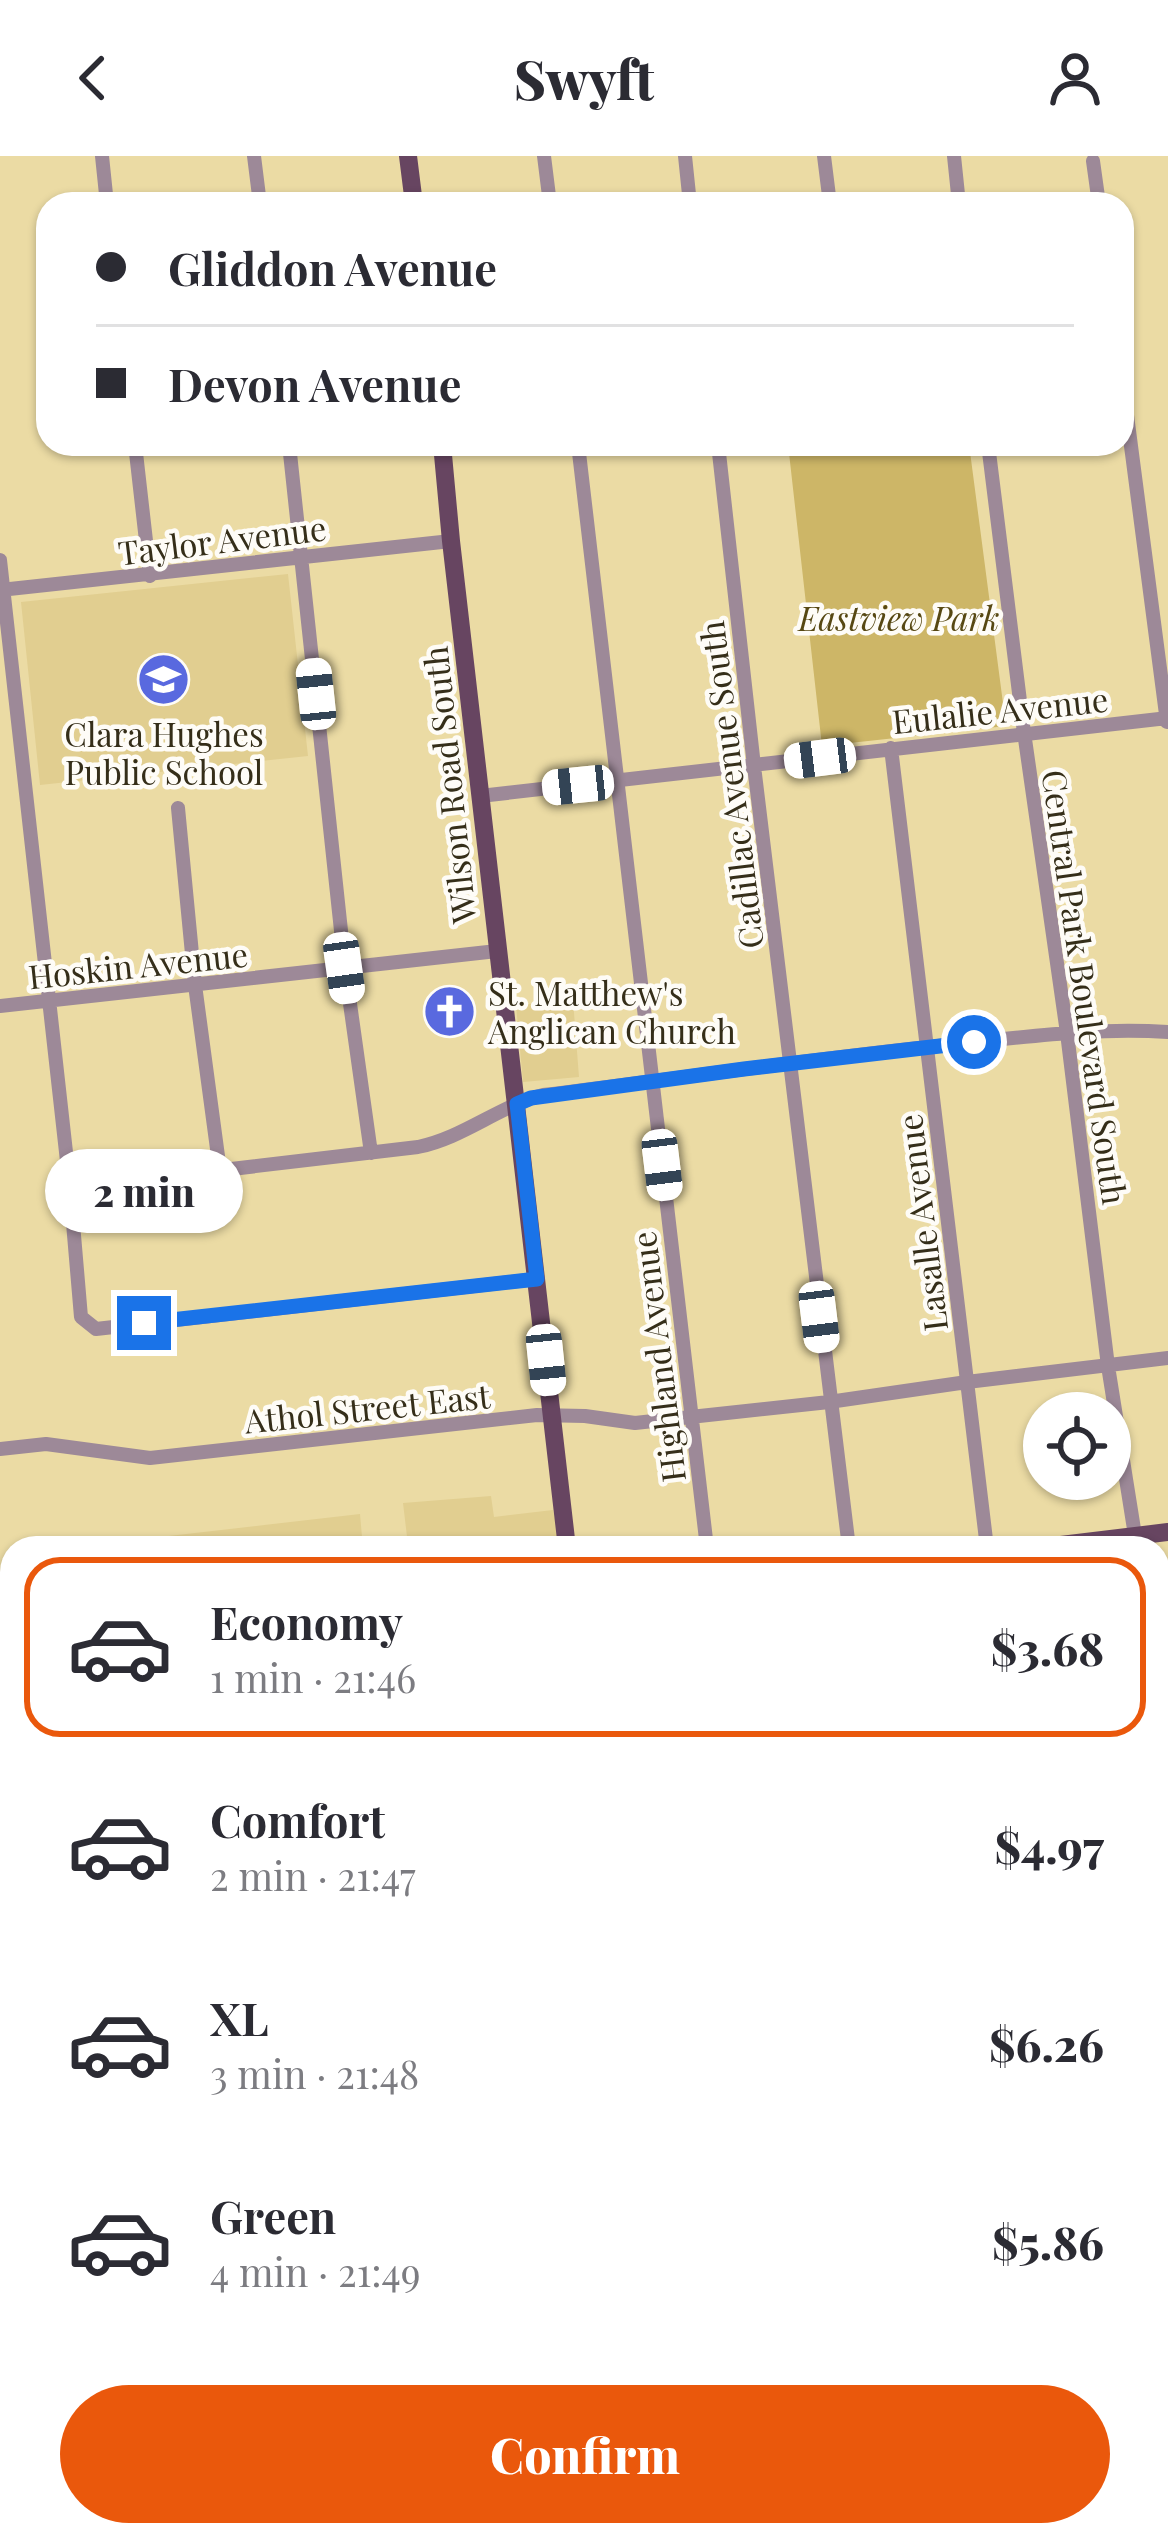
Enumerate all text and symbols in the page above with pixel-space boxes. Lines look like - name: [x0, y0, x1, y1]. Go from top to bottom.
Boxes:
- text: Swyft: [514, 42, 654, 114]
- icon: back: [60, 45, 126, 111]
- icon: person: [1042, 45, 1108, 111]
- text: Gliddon Avenue: [168, 237, 497, 297]
- text: Devon Avenue: [168, 353, 461, 413]
- street label: Taylor Avenue: [115, 504, 329, 574]
- park label: Eastview Park: [796, 595, 1000, 639]
- street label: Cadillac Avenue South: [688, 619, 772, 951]
- street label: Wilson Road South: [412, 644, 485, 927]
- school or university icon: Clara Hughes Public School: [136, 651, 192, 707]
- car: [294, 656, 338, 732]
- street label: Eulalie Avenue: [890, 676, 1110, 742]
- place label: Clara Hughes Public School: [64, 711, 264, 793]
- car: [782, 736, 858, 780]
- car: [540, 763, 616, 807]
- street label: Central Park Boulevard South: [1034, 767, 1138, 1207]
- car: [321, 930, 367, 1006]
- street label: Hoskin Avenue: [26, 931, 250, 997]
- place label: St. Matthew's Anglican Church: [487, 970, 736, 1052]
- church icon: St. Matthew's Anglican Church: [421, 983, 477, 1039]
- route start: [947, 1015, 1001, 1069]
- street label: Lasalle Avenue: [886, 1112, 956, 1334]
- car: [640, 1127, 684, 1203]
- callout: 2 min: [45, 1149, 243, 1233]
- text: 2 min: [93, 1165, 195, 1217]
- street label: Highland Avenue: [620, 1229, 694, 1485]
- car: [797, 1279, 841, 1355]
- route end: [117, 1296, 171, 1350]
- car: [524, 1322, 568, 1398]
- street label: Athol Street East: [241, 1372, 493, 1442]
- map controls: [1023, 1392, 1131, 1500]
- button: locate: [1023, 1392, 1131, 1500]
- text: Economy: [210, 1591, 403, 1651]
- icon: car: [66, 1593, 174, 1701]
- text: $3.68: [991, 1617, 1104, 1677]
- text: 1 min · 21:46: [210, 1651, 416, 1703]
- text: Comfort: [210, 1789, 385, 1849]
- icon: car: [66, 1791, 174, 1899]
- text: $4.97: [994, 1815, 1104, 1875]
- text: 2 min · 21:47: [210, 1849, 416, 1901]
- text: XL: [210, 1987, 269, 2047]
- icon: car: [66, 1989, 174, 2097]
- text: $6.26: [989, 2013, 1104, 2073]
- text: 3 min · 21:48: [210, 2047, 419, 2099]
- text: Green: [210, 2185, 336, 2245]
- icon: car: [66, 2187, 174, 2295]
- text: $5.86: [992, 2211, 1104, 2271]
- text: 4 min · 21:49: [210, 2245, 421, 2297]
- button: Confirm: [60, 2385, 1110, 2523]

